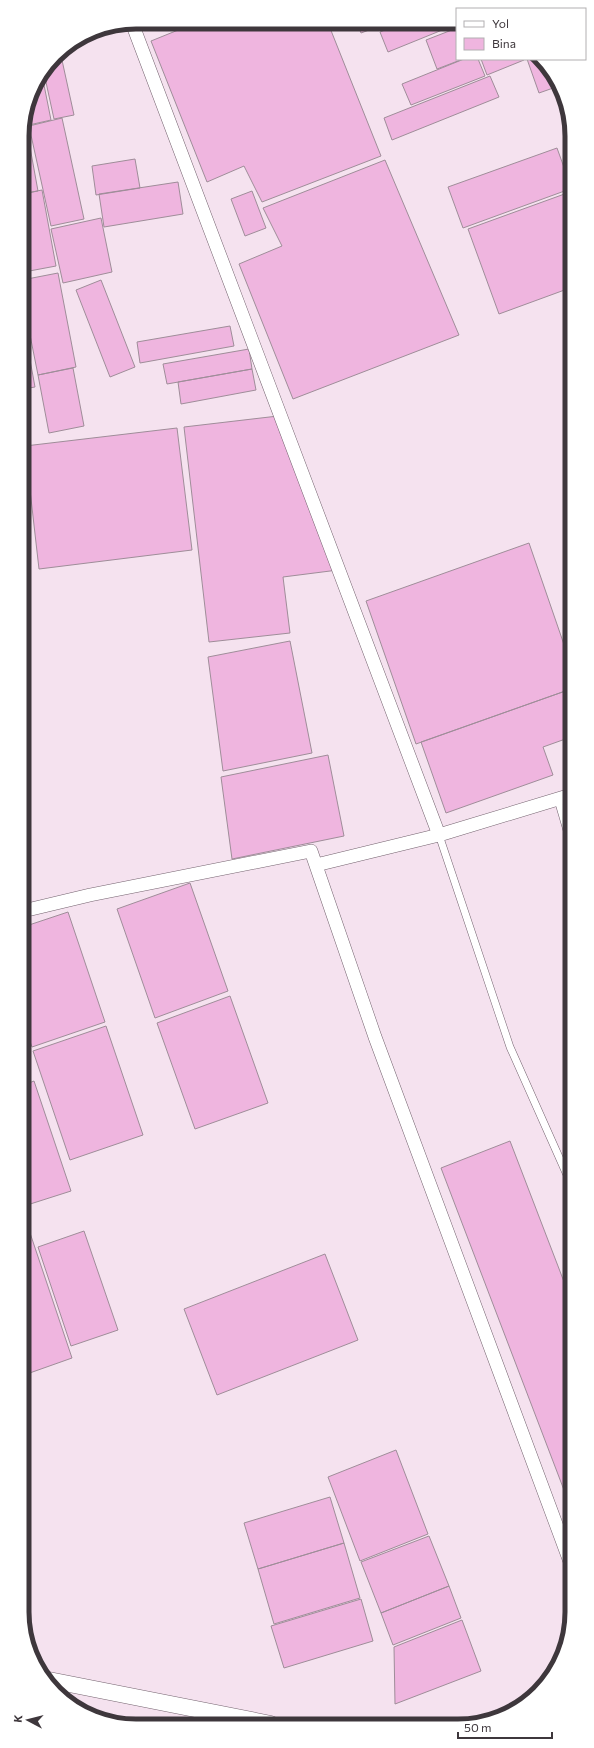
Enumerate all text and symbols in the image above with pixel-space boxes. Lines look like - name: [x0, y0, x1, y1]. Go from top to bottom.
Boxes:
- legend: [456, 8, 586, 60]
- text: Yol: [492, 16, 509, 30]
- text: Bina: [492, 36, 516, 50]
- north arrow: [8, 1700, 48, 1740]
- text: K: [11, 1714, 25, 1723]
- scale bar: [458, 1714, 552, 1740]
- text: 50 m: [464, 1720, 492, 1734]

